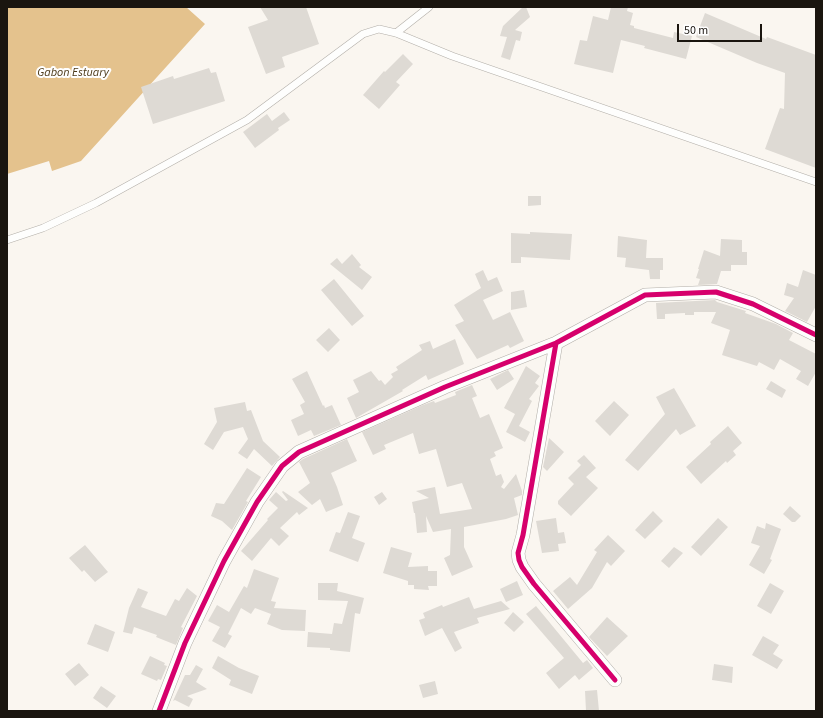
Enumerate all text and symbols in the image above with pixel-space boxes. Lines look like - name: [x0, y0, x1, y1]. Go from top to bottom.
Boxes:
- scale bar: [679, 16, 764, 42]
- text: 50 m: [684, 22, 708, 39]
- water label: Gabon Estuary: [37, 66, 109, 80]

